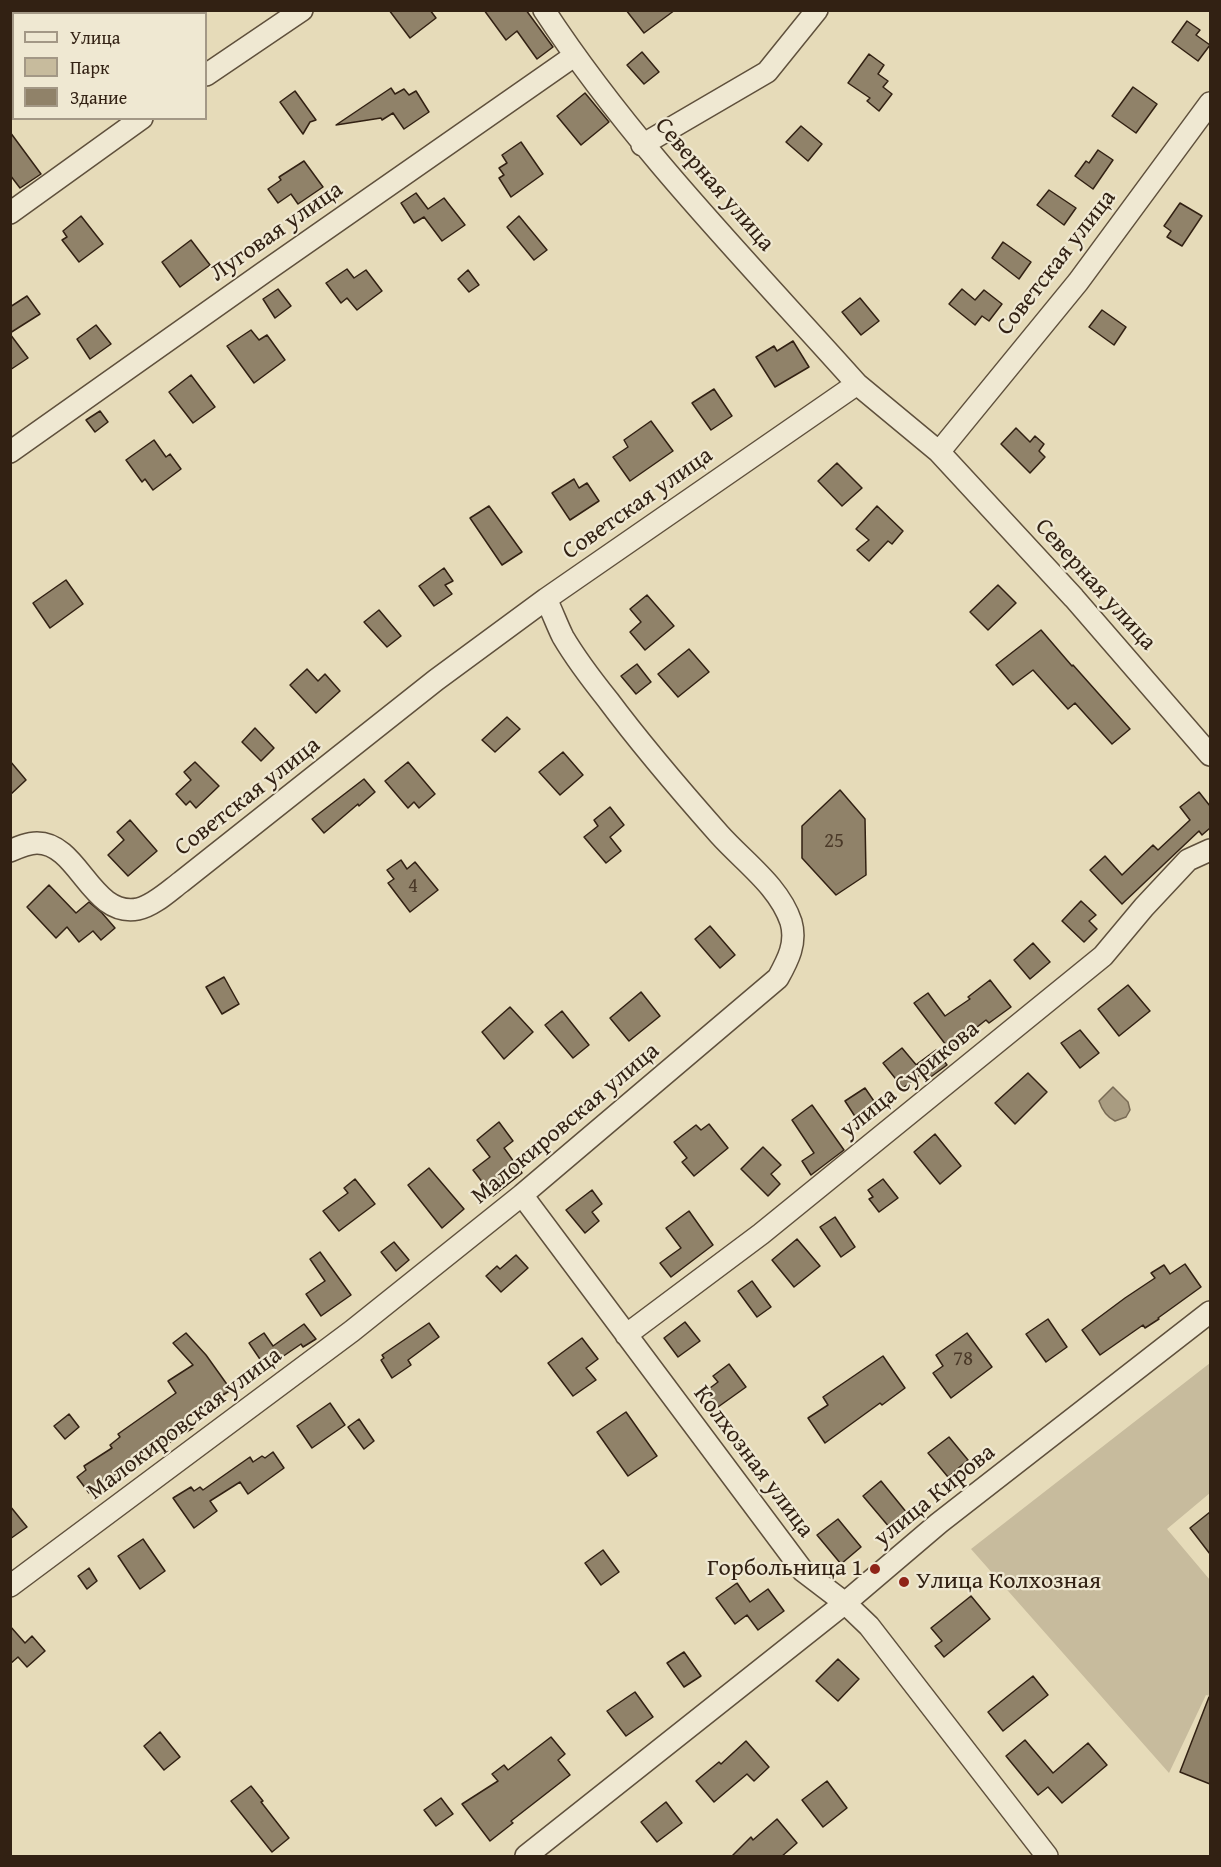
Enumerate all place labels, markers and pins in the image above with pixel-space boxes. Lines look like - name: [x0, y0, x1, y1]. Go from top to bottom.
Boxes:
- place label: Горбольница 1: [707, 1555, 863, 1583]
- marker: Горбольница 1: [868, 1562, 882, 1576]
- place label: Улица Колхозная: [916, 1568, 1101, 1596]
- marker: Улица Колхозная: [897, 1575, 911, 1589]

